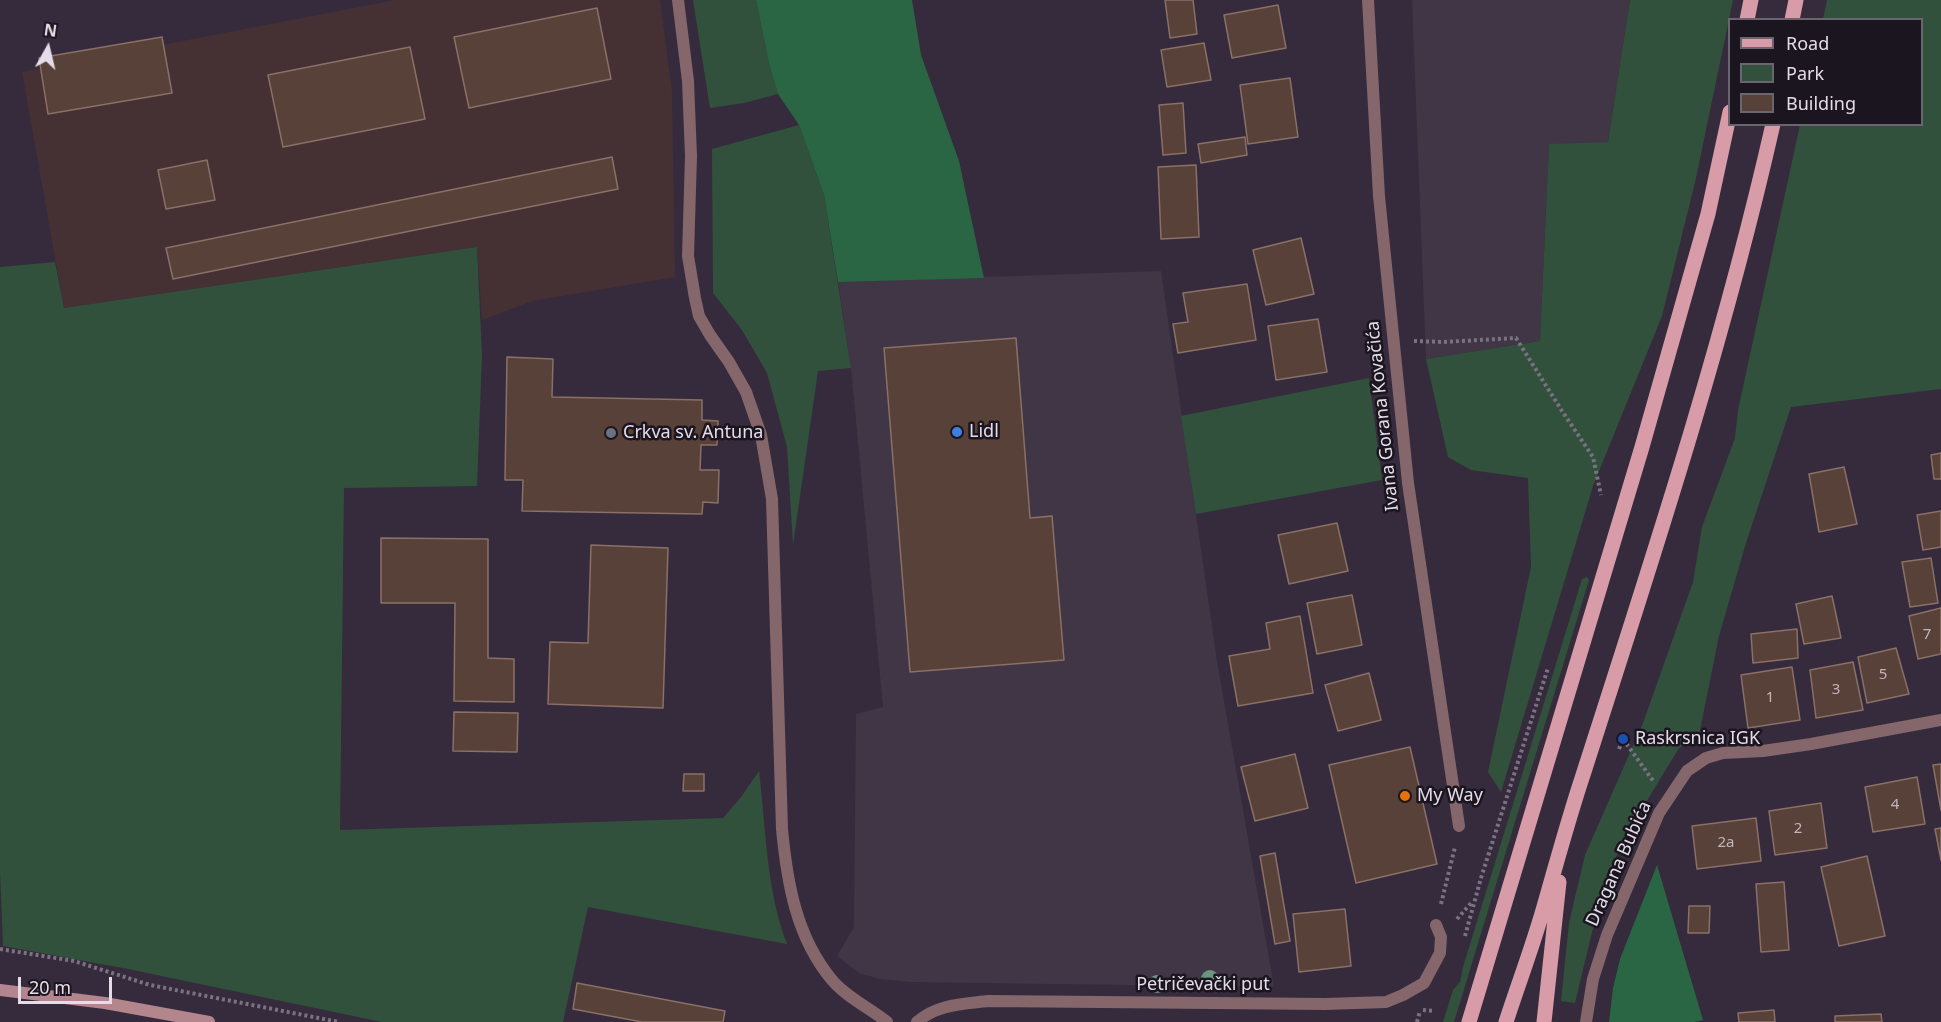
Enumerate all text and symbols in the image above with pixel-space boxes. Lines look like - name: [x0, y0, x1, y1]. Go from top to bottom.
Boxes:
- north arrow: [18, 18, 78, 78]
- text: N: [43, 18, 58, 42]
- legend: [1728, 18, 1923, 126]
- text: Road: [1786, 31, 1829, 55]
- text: Park: [1786, 61, 1824, 85]
- text: Building: [1786, 91, 1856, 115]
- street label: Ivana Gorana Kovačića: [1362, 320, 1404, 512]
- place label: Lidl: [969, 421, 999, 443]
- place label: Crkva sv. Antuna: [623, 422, 763, 444]
- marker: Lidl: [950, 425, 964, 439]
- marker: Crkva sv. Antuna: [604, 426, 618, 440]
- house number: 7: [1923, 626, 1931, 644]
- house number: 5: [1879, 666, 1887, 684]
- house number: 3: [1832, 681, 1840, 699]
- house number: 1: [1766, 689, 1774, 707]
- place label: Raskrsnica IGK: [1635, 728, 1760, 750]
- marker: Raskrsnica IGK: [1616, 732, 1630, 746]
- place label: My Way: [1417, 785, 1483, 807]
- marker: My Way: [1398, 789, 1412, 803]
- house number: 4: [1891, 796, 1899, 814]
- street label: Dragana Bubića: [1582, 798, 1656, 930]
- house number: 2: [1794, 820, 1802, 838]
- house number: 2a: [1718, 834, 1734, 852]
- scale bar: [21, 965, 116, 1003]
- street label: Petričevački put: [1136, 974, 1270, 996]
- text: 20 m: [29, 975, 71, 999]

